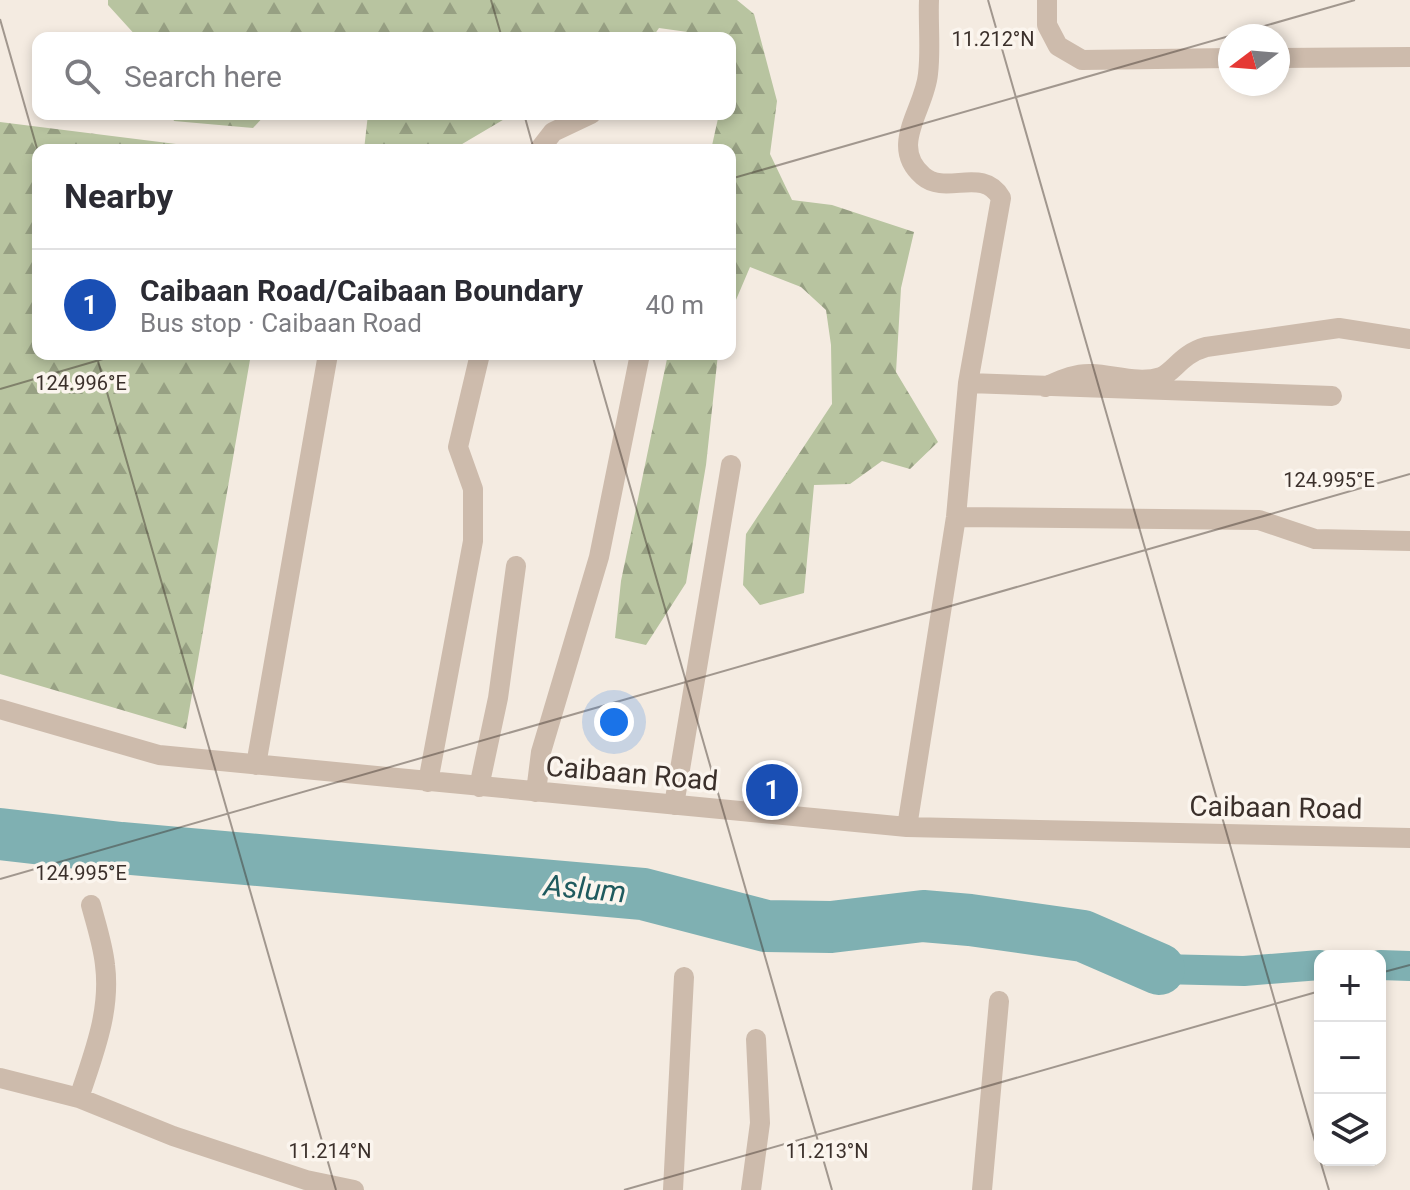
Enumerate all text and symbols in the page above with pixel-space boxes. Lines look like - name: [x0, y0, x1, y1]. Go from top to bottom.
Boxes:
- north arrow: [1218, 24, 1290, 96]
- text: 11.212°N: [951, 27, 1035, 51]
- search box: [32, 32, 736, 120]
- icon: search: [60, 54, 104, 98]
- text: Search here: [124, 59, 282, 94]
- text: Nearby: [64, 176, 173, 216]
- text: Caibaan Road/Caibaan Boundary: [140, 273, 583, 308]
- text: 1: [83, 290, 97, 320]
- text: 40 m: [646, 290, 704, 320]
- text: Bus stop · Caibaan Road: [140, 308, 422, 338]
- text: 124.996°E: [35, 371, 127, 395]
- text: 124.995°E: [1283, 468, 1375, 492]
- your location: [594, 702, 634, 742]
- street label: Caibaan Road: [544, 750, 720, 797]
- pin: 1: [746, 760, 798, 820]
- street label: Caibaan Road: [1189, 789, 1363, 826]
- text: 124.995°E: [35, 861, 127, 885]
- water label: Aslum: [540, 867, 628, 910]
- map controls: [1314, 950, 1386, 1166]
- button: +: [1314, 950, 1386, 1022]
- button: −: [1314, 1022, 1386, 1094]
- button: layers: [1314, 1094, 1386, 1166]
- text: 11.214°N: [288, 1139, 372, 1163]
- text: 11.213°N: [785, 1139, 869, 1163]

